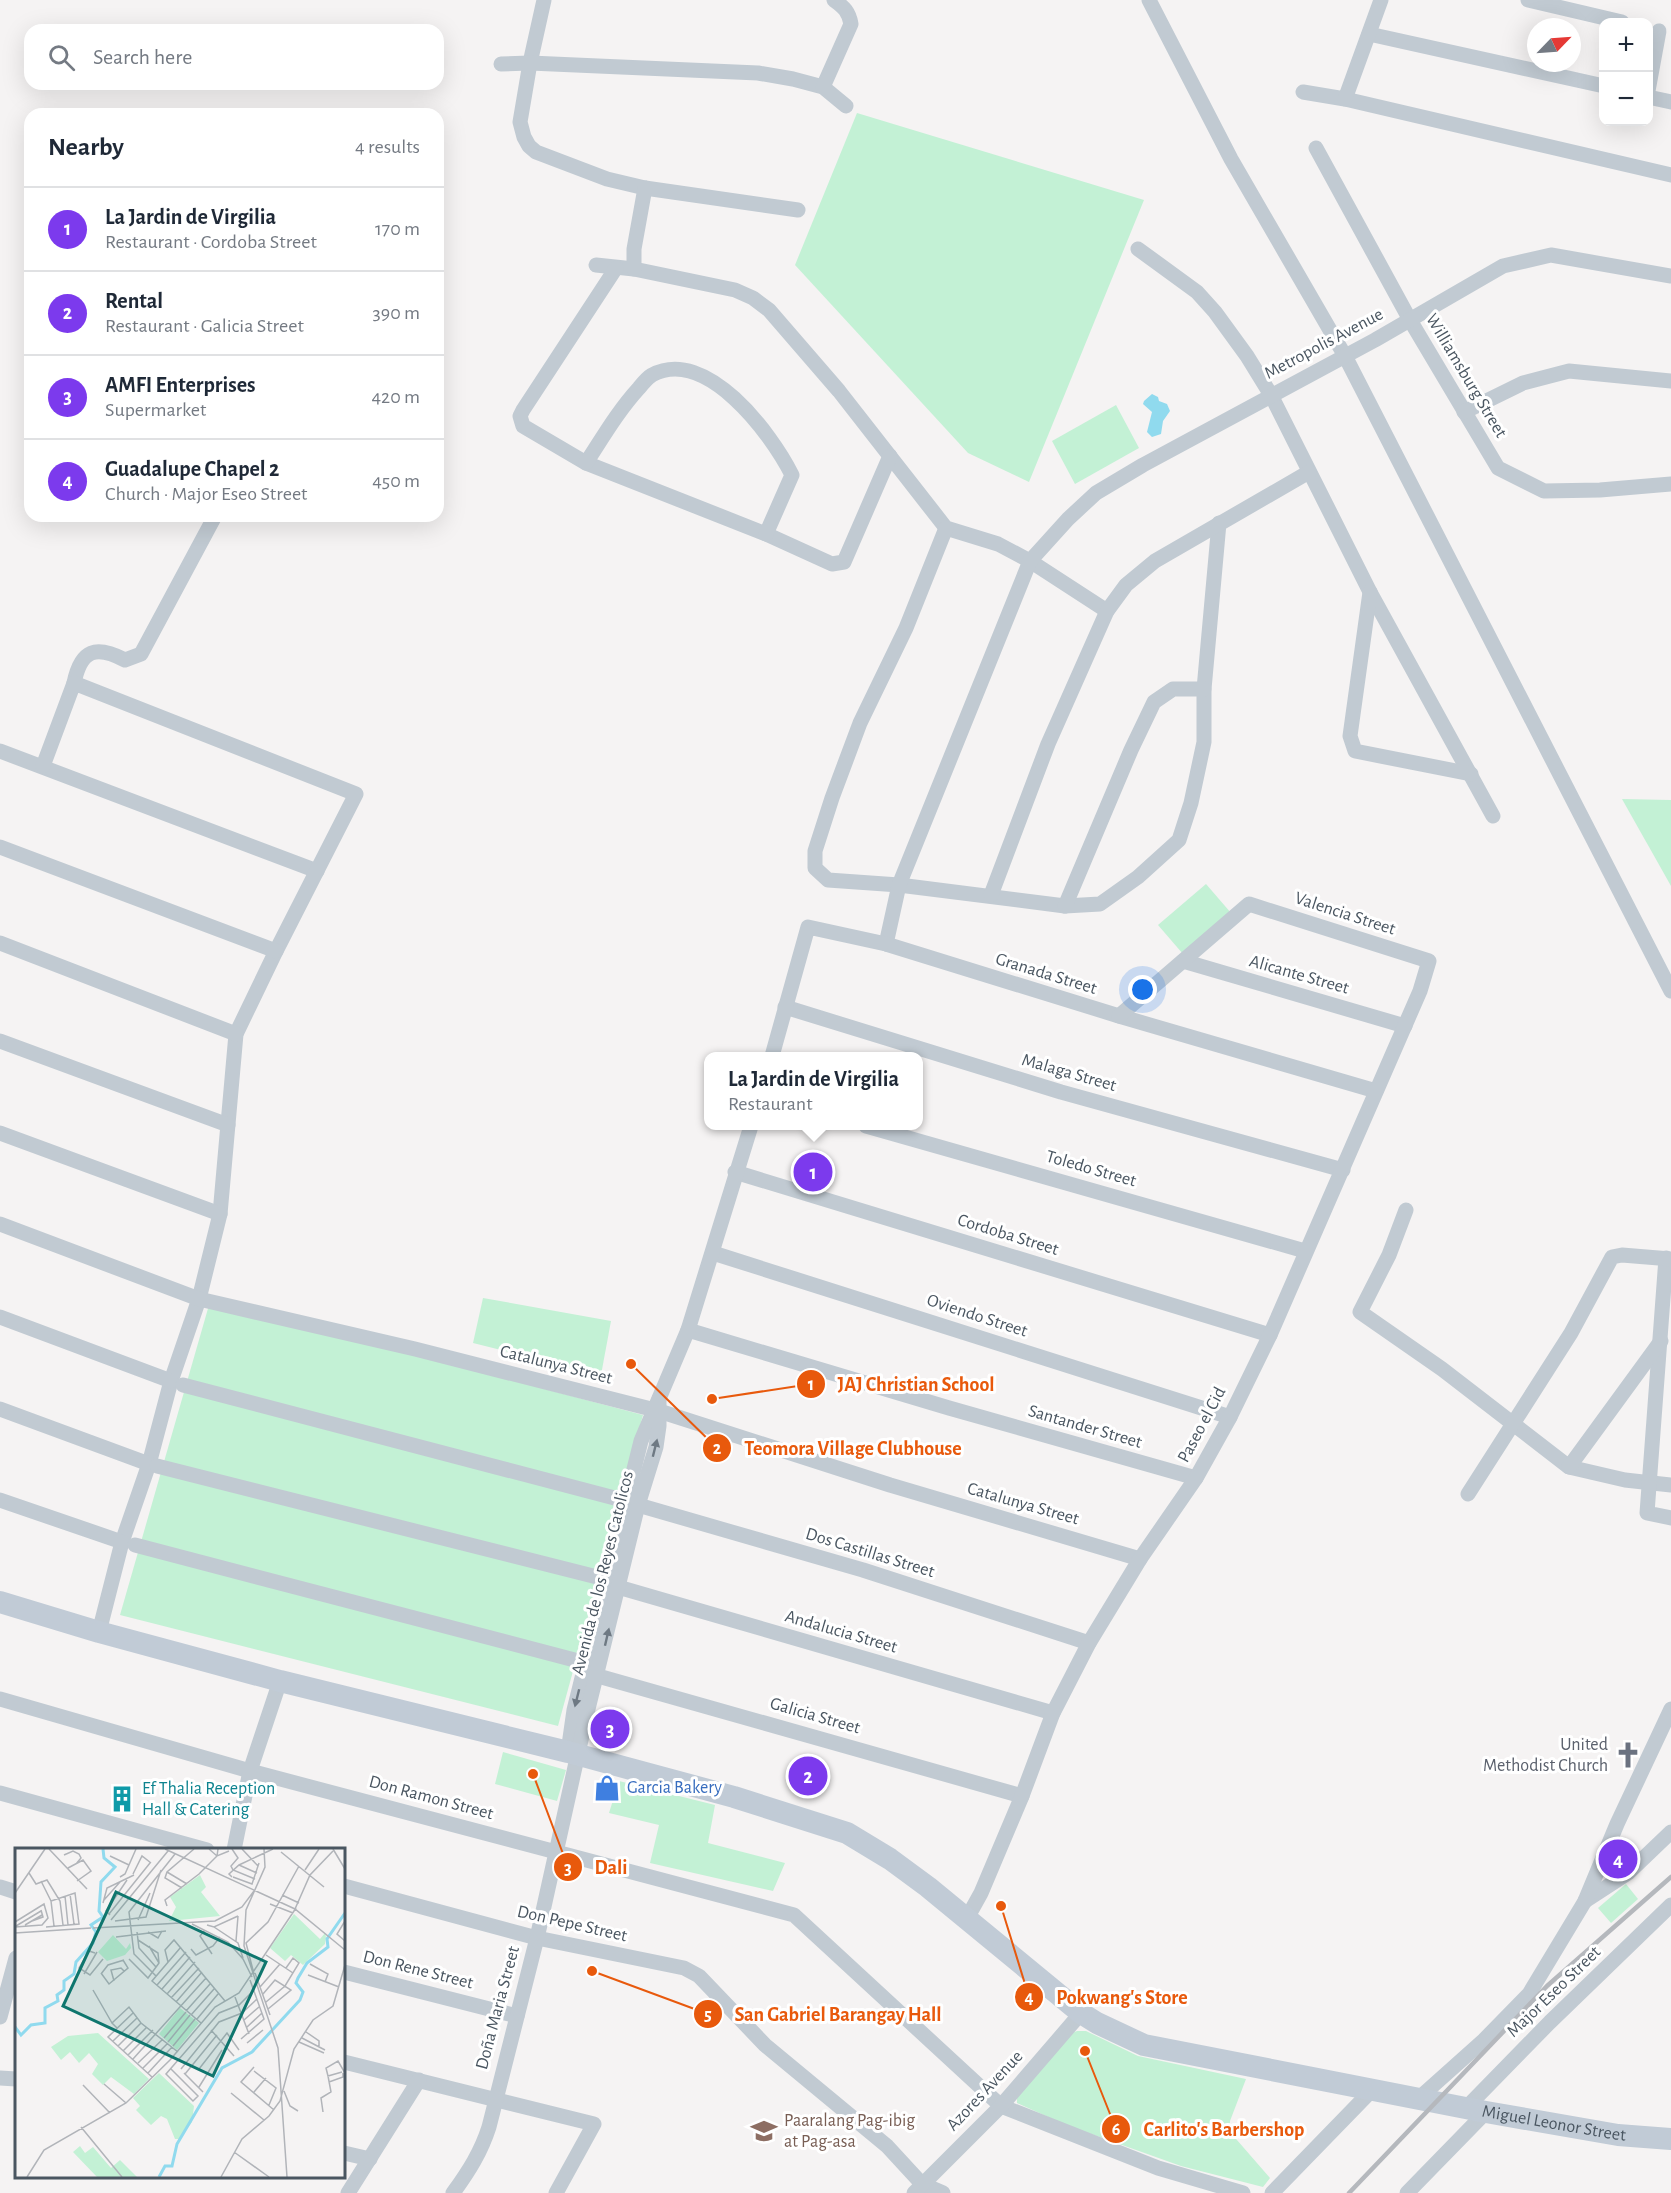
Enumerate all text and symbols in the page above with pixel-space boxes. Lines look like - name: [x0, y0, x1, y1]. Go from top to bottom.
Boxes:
- north arrow: [1527, 18, 1581, 72]
- map controls: [1599, 18, 1653, 126]
- button: +: [1599, 18, 1653, 72]
- search box: [24, 24, 444, 90]
- icon: search: [45, 41, 78, 74]
- text: Search here: [93, 46, 192, 68]
- button: −: [1599, 72, 1653, 126]
- text: Nearby: [48, 134, 124, 160]
- text: 4 results: [355, 137, 420, 157]
- text: La Jardin de Virgilia: [105, 206, 276, 228]
- text: 1: [64, 219, 71, 239]
- text: 170 m: [375, 219, 420, 239]
- text: Restaurant · Cordoba Street: [105, 232, 317, 252]
- text: Rental: [105, 290, 163, 312]
- text: 2: [63, 303, 72, 323]
- text: 390 m: [373, 303, 420, 323]
- street label: Metropolis Avenue: [1262, 305, 1386, 383]
- street label: Williamsburg Street: [1422, 311, 1510, 441]
- text: Restaurant · Galicia Street: [105, 316, 304, 336]
- text: AMFI Enterprises: [105, 374, 255, 396]
- text: 3: [63, 387, 72, 407]
- text: 420 m: [371, 387, 420, 407]
- text: Supermarket: [105, 400, 206, 420]
- text: Guadalupe Chapel 2: [105, 458, 279, 480]
- text: 4: [62, 471, 73, 491]
- text: 450 m: [372, 471, 420, 491]
- text: Church · Major Eseo Street: [105, 484, 307, 504]
- street label: Valencia Street: [1293, 889, 1398, 939]
- street label: Granada Street: [993, 950, 1099, 998]
- street label: Alicante Street: [1247, 952, 1351, 998]
- your location: [1128, 975, 1157, 1004]
- street label: Malaga Street: [1020, 1051, 1118, 1095]
- popup: [704, 1052, 923, 1130]
- text: La Jardin de Virgilia: [728, 1068, 899, 1090]
- text: Restaurant: [728, 1094, 813, 1114]
- street label: Toledo Street: [1044, 1148, 1138, 1191]
- pin: 1: [794, 1150, 832, 1194]
- street label: Cordoba Street: [955, 1211, 1061, 1259]
- street label: Oviendo Street: [925, 1291, 1030, 1341]
- street label: Catalunya Street: [498, 1342, 614, 1388]
- callout: JAJ Christian School: [796, 1365, 1007, 1403]
- text: JAJ Christian School: [837, 1375, 995, 1395]
- text: 1: [808, 1376, 814, 1394]
- street label: Paseo el Cid: [1175, 1384, 1229, 1466]
- street label: Santander Street: [1026, 1402, 1144, 1452]
- callout: Teomora Village Clubhouse: [702, 1429, 973, 1467]
- one-way arrow: [650, 1439, 660, 1458]
- text: Teomora Village Clubhouse: [744, 1439, 962, 1459]
- text: 2: [713, 1440, 722, 1458]
- street label: Avenida de los Reyes Catolicos: [569, 1469, 637, 1677]
- street label: Catalunya Street: [965, 1479, 1081, 1529]
- street label: Dos Castillas Street: [803, 1525, 937, 1581]
- street label: Andalucia Street: [783, 1607, 899, 1657]
- one-way arrow: [602, 1628, 612, 1647]
- one-way arrow: [572, 1689, 582, 1707]
- street label: Galicia Street: [768, 1695, 862, 1737]
- pin: 3: [590, 1706, 630, 1752]
- place label: United Methodist Church: [1483, 1736, 1608, 1775]
- church icon: United Methodist Church: [1613, 1740, 1643, 1770]
- pin: 2: [788, 1754, 828, 1798]
- street label: Don Ramon Street: [367, 1773, 495, 1823]
- shop icon: Garcia Bakery: [592, 1773, 622, 1803]
- place label: Garcia Bakery: [627, 1779, 722, 1797]
- place label: Ef Thalia Reception Hall & Catering: [142, 1780, 275, 1819]
- building icon: Ef Thalia Reception Hall & Catering: [107, 1784, 137, 1814]
- pin: 4: [1598, 1836, 1638, 1882]
- inset map: [15, 1848, 345, 2178]
- callout: Dali: [553, 1848, 640, 1886]
- text: Dali: [594, 1858, 628, 1878]
- text: 3: [564, 1860, 572, 1878]
- street label: Don Pepe Street: [515, 1903, 629, 1945]
- street label: Major Eseo Street: [1504, 1943, 1604, 2041]
- street label: Doña Maria Street: [473, 1944, 523, 2072]
- street label: Don Rene Street: [361, 1948, 475, 1992]
- callout: Pokwang's Store: [1014, 1978, 1199, 2016]
- text: Pokwang's Store: [1056, 1988, 1188, 2008]
- text: 4: [1024, 1989, 1034, 2007]
- callout: San Gabriel Barangay Hall: [693, 1995, 954, 2033]
- text: San Gabriel Barangay Hall: [734, 2005, 942, 2025]
- text: 5: [704, 2006, 712, 2024]
- street label: Azores Avenue: [943, 2047, 1027, 2135]
- street label: Miguel Leonor Street: [1481, 2102, 1627, 2145]
- callout: Carlito's Barbershop: [1101, 2110, 1316, 2148]
- place label: Paaralang Pag-ibig at Pag-asa: [784, 2112, 915, 2151]
- school or university icon: Paaralang Pag-ibig at Pag-asa: [749, 2116, 779, 2146]
- text: Carlito's Barbershop: [1144, 2120, 1304, 2140]
- text: 6: [1112, 2121, 1121, 2139]

